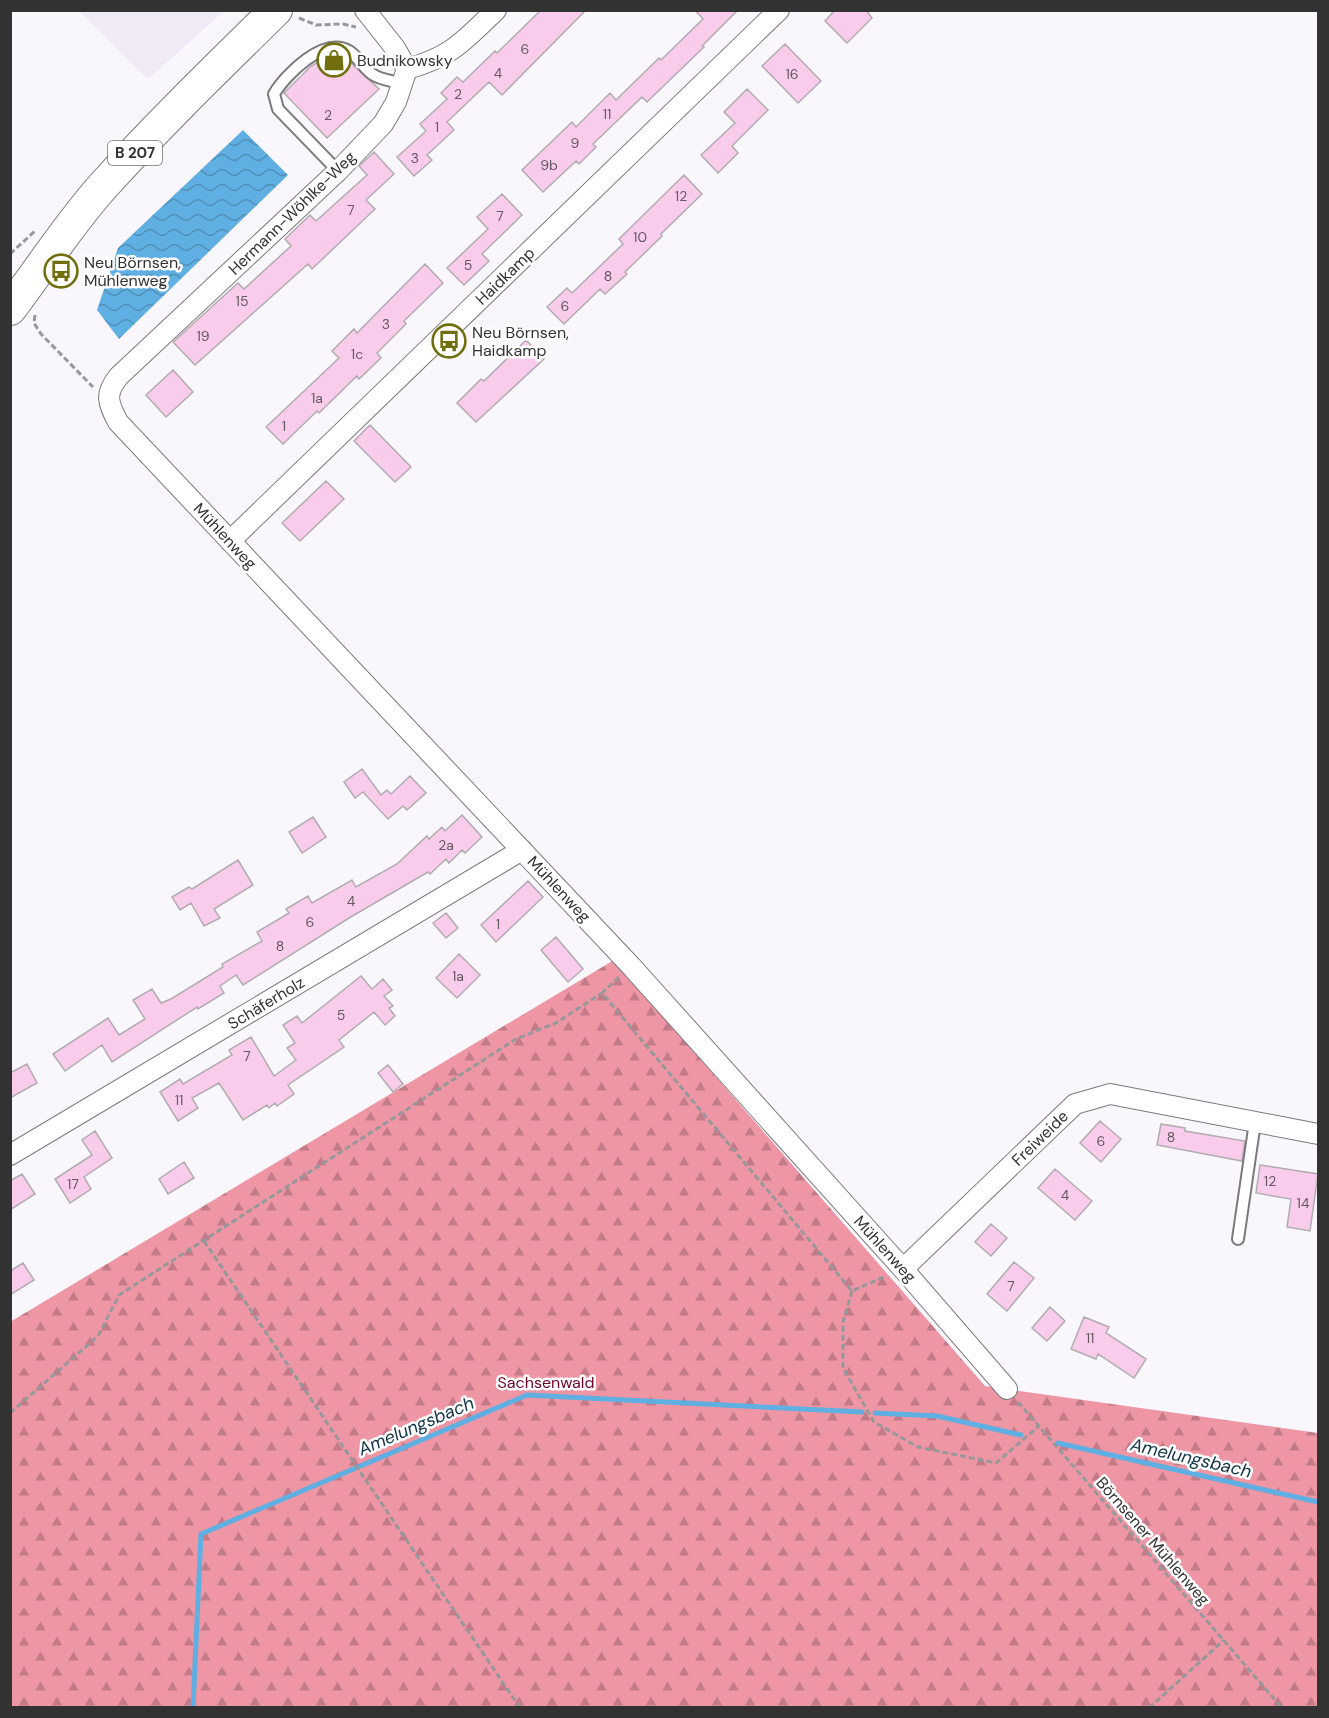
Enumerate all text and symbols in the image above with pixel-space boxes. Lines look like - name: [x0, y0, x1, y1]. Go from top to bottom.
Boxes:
- house number: 6: [521, 40, 529, 58]
- shop icon: Budnikowsky: [316, 42, 352, 78]
- place label: Budnikowsky: [357, 50, 453, 71]
- house number: 4: [494, 64, 503, 82]
- house number: 16: [785, 65, 799, 83]
- house number: 2: [454, 85, 462, 103]
- house number: 11: [603, 105, 611, 123]
- house number: 2: [324, 106, 332, 124]
- house number: 1: [435, 118, 439, 136]
- house number: 9: [571, 134, 580, 152]
- road number: B 207: [108, 141, 162, 165]
- street label: Hermann-Wöhlke-Weg: [224, 147, 360, 279]
- house number: 3: [411, 149, 419, 167]
- house number: 9b: [540, 156, 558, 174]
- house number: 12: [675, 187, 687, 205]
- house number: 7: [347, 201, 355, 219]
- house number: 7: [496, 207, 504, 225]
- house number: 10: [633, 228, 647, 246]
- street label: Haidkamp: [471, 243, 539, 309]
- place label: Neu Börnsen, Mühlenweg: [84, 252, 181, 291]
- bus stop icon: Neu Börnsen, Mühlenweg: [43, 253, 79, 289]
- house number: 5: [464, 256, 472, 274]
- house number: 8: [604, 267, 612, 285]
- house number: 15: [236, 292, 248, 310]
- house number: 6: [561, 297, 569, 315]
- house number: 3: [382, 315, 390, 333]
- place label: Neu Börnsen, Haidkamp: [472, 322, 569, 361]
- bus stop icon: Neu Börnsen, Haidkamp: [431, 323, 467, 359]
- house number: 19: [196, 327, 210, 345]
- house number: 1c: [351, 345, 363, 363]
- house number: 1a: [311, 389, 323, 407]
- house number: 1: [282, 417, 286, 435]
- street label: Mühlenweg: [189, 498, 261, 574]
- house number: 2a: [438, 836, 454, 854]
- street label: Mühlenweg: [523, 851, 595, 927]
- house number: 4: [347, 892, 356, 910]
- house number: 6: [306, 913, 314, 931]
- house number: 1: [496, 915, 500, 933]
- house number: 8: [276, 937, 284, 955]
- house number: 1a: [452, 967, 464, 985]
- street label: Schäferholz: [224, 972, 308, 1034]
- house number: 5: [337, 1006, 345, 1024]
- house number: 7: [243, 1047, 251, 1065]
- house number: 11: [175, 1091, 183, 1109]
- street label: Freiweide: [1007, 1106, 1073, 1170]
- house number: 8: [1167, 1128, 1175, 1146]
- house number: 6: [1097, 1132, 1105, 1150]
- house number: 12: [1264, 1172, 1276, 1190]
- house number: 17: [67, 1175, 79, 1193]
- house number: 4: [1061, 1186, 1070, 1204]
- house number: 14: [1297, 1194, 1310, 1212]
- street label: Mühlenweg: [849, 1211, 921, 1287]
- house number: 7: [1007, 1277, 1015, 1295]
- house number: 11: [1086, 1329, 1094, 1347]
- park label: Sachsenwald: [498, 1372, 594, 1393]
- water label: Amelungsbach: [353, 1391, 478, 1462]
- water label: Amelungsbach: [1127, 1432, 1254, 1484]
- street label: Börnsener Mühlenweg: [1091, 1472, 1215, 1610]

